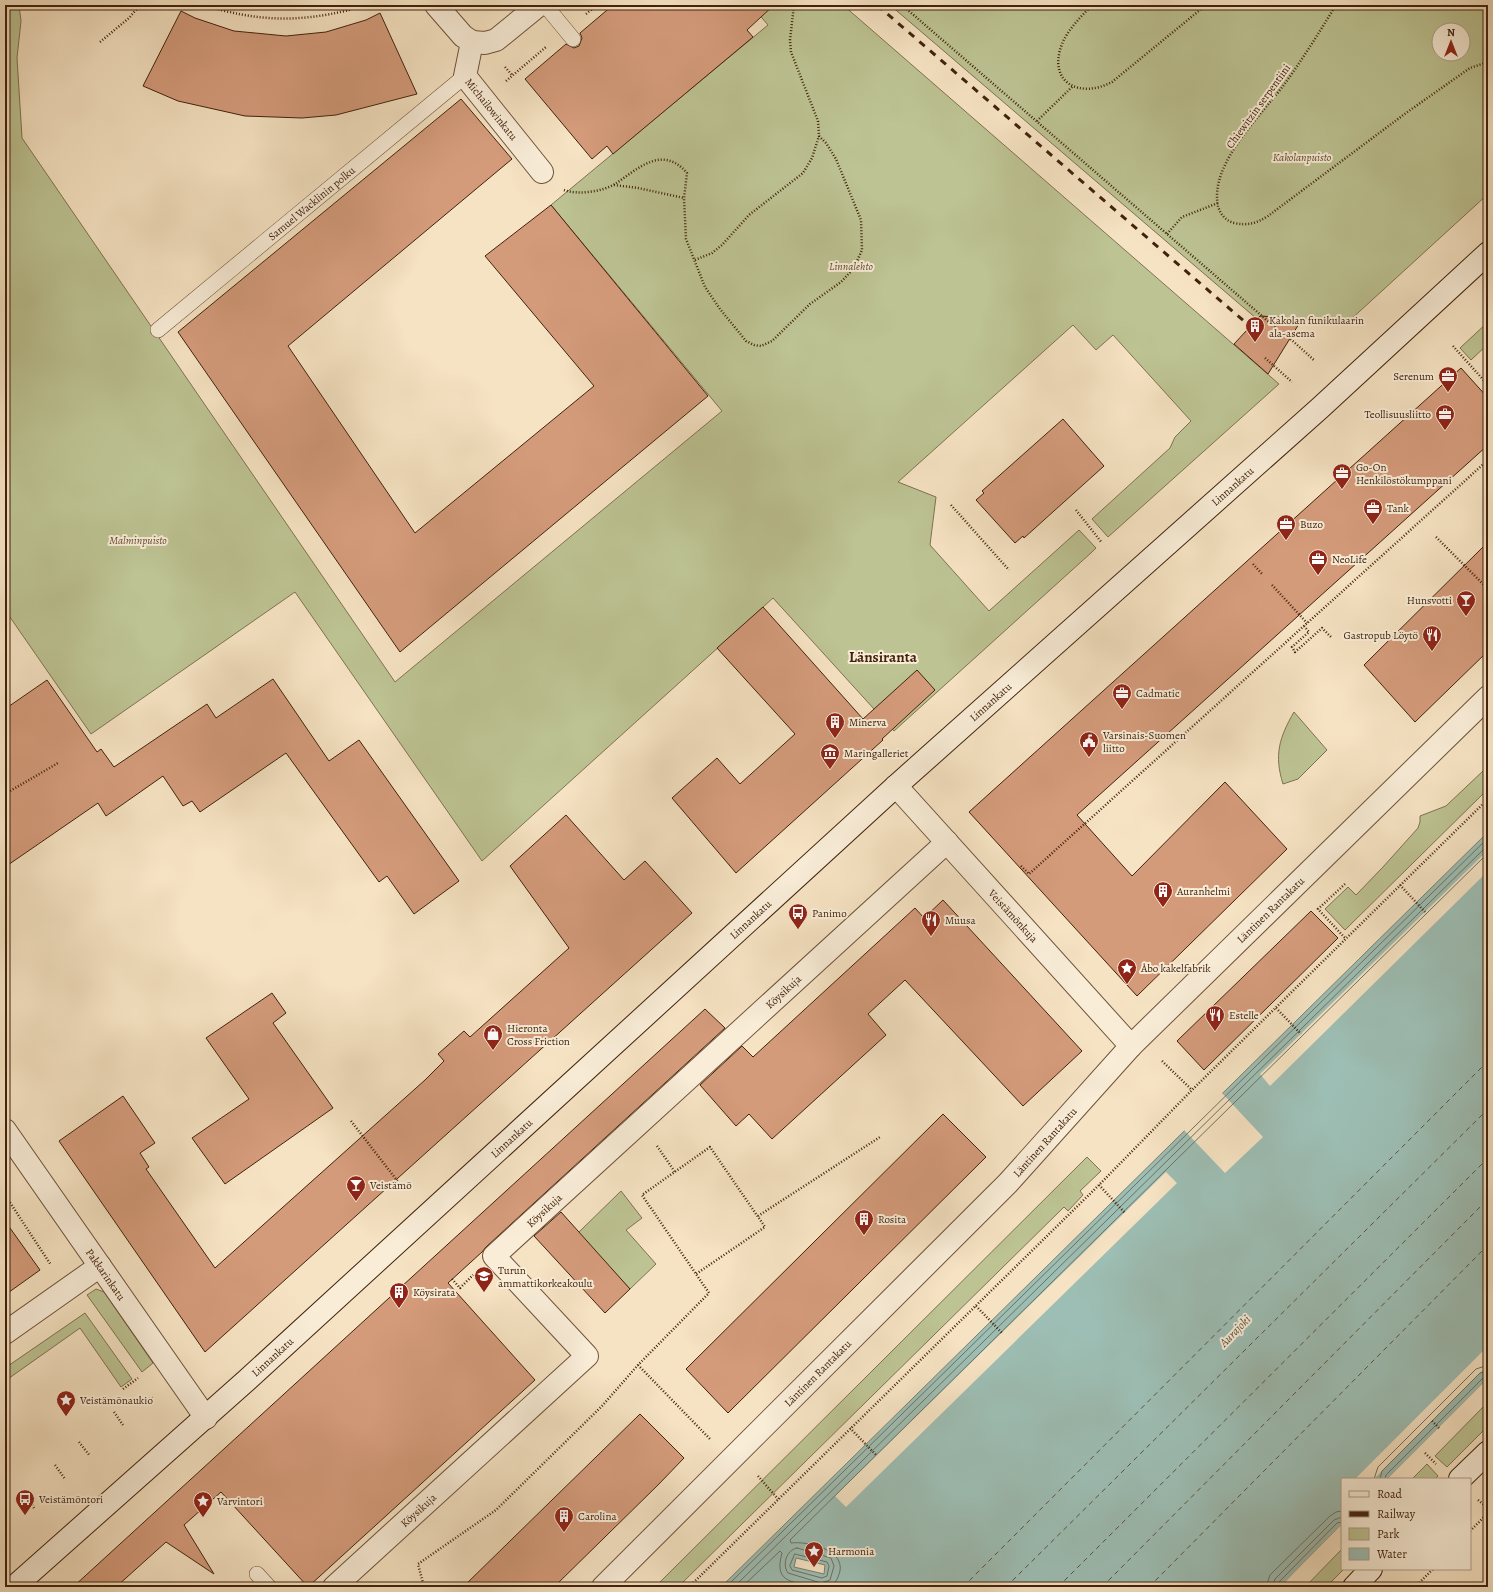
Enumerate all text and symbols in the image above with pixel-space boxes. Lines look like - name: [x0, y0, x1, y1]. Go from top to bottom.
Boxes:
- north arrow: [1431, 22, 1471, 62]
- text: N: [1447, 25, 1455, 40]
- street label: Chiewitzin serpentiini: [1223, 61, 1294, 152]
- street label: Michailowinkatu: [461, 75, 521, 144]
- park label: Kakolanpuisto: [1273, 150, 1332, 165]
- street label: Samuel Wacklinin polku: [265, 163, 358, 244]
- park label: Linnalehto: [829, 259, 873, 274]
- place label: Kakolan funikulaarin ala-asema: [1269, 313, 1364, 341]
- building icon: Kakolan funikulaarin ala-asema: [1244, 315, 1266, 343]
- office icon: Serenum: [1437, 365, 1459, 393]
- place label: Serenum: [1393, 369, 1434, 384]
- office icon: Teollisuusliitto: [1434, 403, 1456, 431]
- place label: Teollisuusliitto: [1364, 407, 1432, 422]
- place label: Go-On Henkilöstökumppani: [1356, 460, 1452, 488]
- office icon: Go-On Henkilöstökumppani: [1331, 462, 1353, 490]
- street label: Linnankatu: [1208, 464, 1257, 509]
- office icon: Tank: [1362, 497, 1384, 525]
- place label: Tank: [1387, 501, 1410, 516]
- office icon: Buzo: [1275, 513, 1297, 541]
- place label: Buzo: [1300, 517, 1324, 532]
- park label: Malminpuisto: [109, 533, 167, 548]
- office icon: NeoLife: [1307, 548, 1329, 576]
- place label: NeoLife: [1332, 552, 1367, 567]
- bar icon: Hunsvotti: [1455, 589, 1477, 617]
- place label: Hunsvotti: [1407, 593, 1452, 608]
- restaurant icon: Gastropub Löytö: [1421, 624, 1443, 652]
- place label: Gastropub Löytö: [1344, 628, 1419, 643]
- district label: Länsiranta: [849, 647, 918, 667]
- street label: Linnankatu: [966, 679, 1015, 725]
- office icon: Cadmatic: [1111, 682, 1133, 710]
- place label: Cadmatic: [1136, 686, 1180, 701]
- building icon: Minerva: [824, 711, 846, 739]
- place label: Minerva: [849, 715, 887, 730]
- place label: Varsinais-Suomen liitto: [1102, 728, 1186, 756]
- public building icon: Varsinais-Suomen liitto: [1078, 730, 1100, 758]
- museum icon: Maringalleriet: [819, 742, 841, 770]
- place label: Maringalleriet: [844, 746, 909, 761]
- street label: Läntinen Rantakatu: [1234, 874, 1308, 947]
- building icon: Auranhelmi: [1152, 880, 1174, 908]
- place label: Auranhelmi: [1176, 884, 1230, 899]
- street label: Veistämönkuja: [984, 885, 1042, 947]
- street label: Linnankatu: [726, 897, 775, 943]
- bus stop icon: Panimo: [787, 902, 809, 930]
- place label: Panimo: [812, 906, 847, 921]
- restaurant icon: Muusa: [920, 909, 942, 937]
- place label: Muusa: [945, 913, 976, 928]
- place icon: Åbo kakelfabrik: [1116, 957, 1138, 985]
- place label: Åbo kakelfabrik: [1140, 961, 1211, 976]
- street label: Köysikuja: [762, 971, 805, 1012]
- restaurant icon: Estelle: [1204, 1004, 1226, 1032]
- place label: Estelle: [1229, 1008, 1259, 1023]
- place label: Hieronta Cross Friction: [507, 1021, 570, 1049]
- shop icon: Hieronta Cross Friction: [482, 1023, 504, 1051]
- street label: Läntinen Rantakatu: [1010, 1104, 1080, 1181]
- street label: Linnankatu: [487, 1115, 536, 1161]
- bar icon: Veistämö: [345, 1174, 367, 1202]
- place label: Veistämö: [369, 1178, 412, 1193]
- street label: Köysikuja: [523, 1190, 566, 1231]
- building icon: Rosita: [853, 1208, 875, 1236]
- place label: Rosita: [878, 1212, 907, 1227]
- street label: Pakkarinkatu: [82, 1246, 129, 1304]
- place label: Turun ammattikorkeakoulu: [498, 1263, 593, 1291]
- school or university icon: Turun ammattikorkeakoulu: [473, 1265, 495, 1293]
- building icon: Köysirata: [388, 1281, 410, 1309]
- place label: Köysirata: [413, 1285, 456, 1300]
- water label: Aurajoki: [1215, 1312, 1254, 1351]
- street label: Linnankatu: [248, 1334, 297, 1380]
- street label: Läntinen Rantakatu: [781, 1337, 855, 1410]
- place icon: Veistämönaukio: [55, 1389, 77, 1417]
- place label: Veistämönaukio: [79, 1393, 153, 1408]
- legend: [1341, 1478, 1471, 1570]
- text: Road: [1377, 1486, 1403, 1502]
- bus stop icon: Veistämöntori: [14, 1488, 36, 1516]
- place icon: Varvintori: [192, 1490, 214, 1518]
- street label: Köysikuja: [397, 1490, 440, 1531]
- place label: Veistämöntori: [38, 1492, 103, 1507]
- place label: Varvintori: [216, 1494, 263, 1509]
- building icon: Carolina: [553, 1505, 575, 1533]
- text: Railway: [1377, 1506, 1416, 1522]
- place label: Carolina: [578, 1509, 617, 1524]
- text: Park: [1377, 1526, 1400, 1542]
- place icon: Harmonia: [803, 1540, 825, 1568]
- place label: Harmonia: [828, 1544, 875, 1559]
- text: Water: [1376, 1546, 1407, 1562]

